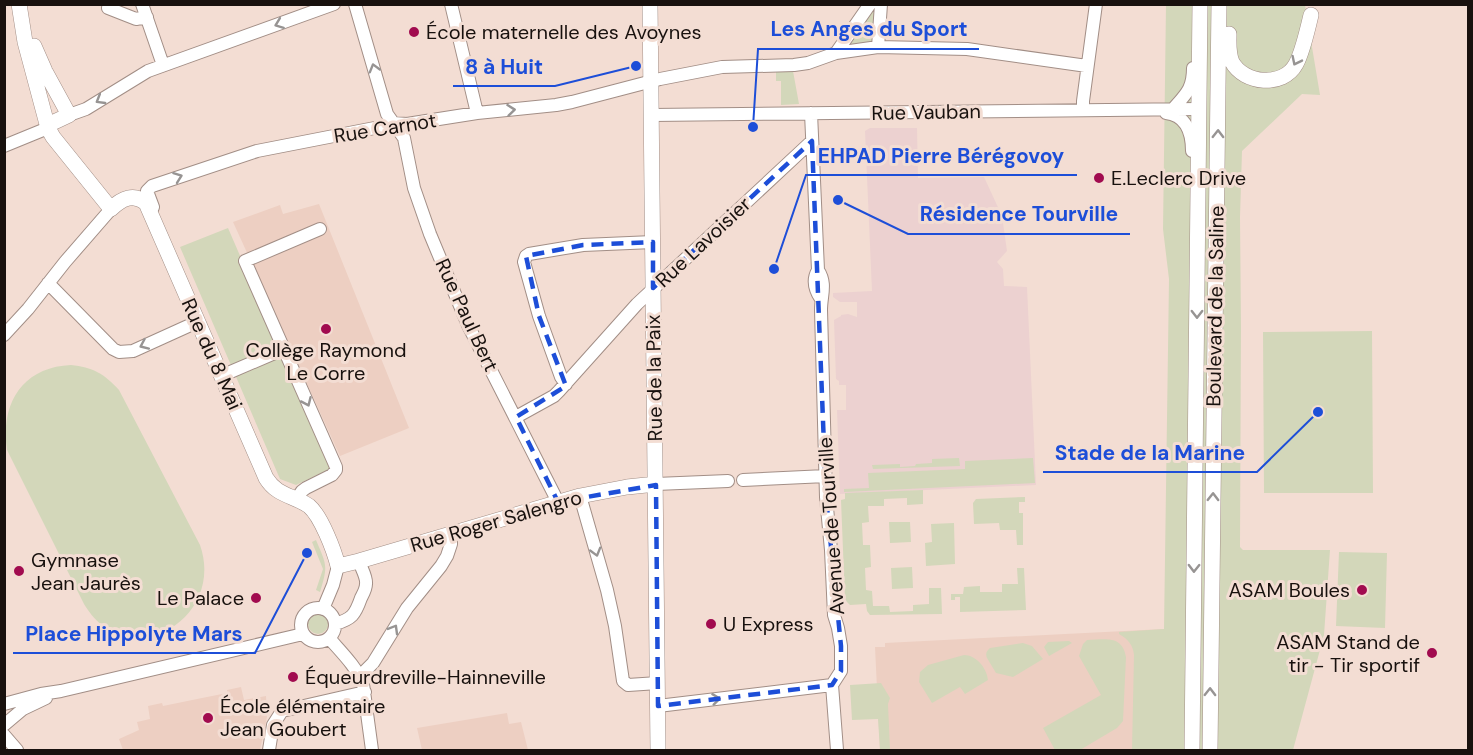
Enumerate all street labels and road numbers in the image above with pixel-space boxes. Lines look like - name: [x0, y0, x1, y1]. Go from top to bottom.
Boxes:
- street label: Rue Vauban: [871, 98, 981, 126]
- street label: Rue Carnot: [332, 107, 438, 149]
- street label: Rue Lavoisier: [650, 191, 756, 293]
- street label: Boulevard de la Saline: [1200, 205, 1230, 407]
- street label: Rue Paul Bert: [429, 254, 505, 376]
- street label: Rue du 8 Mai: [176, 294, 248, 414]
- street label: Rue de la Paix: [640, 314, 668, 442]
- street label: Avenue de Tourville: [812, 436, 850, 616]
- street label: Rue Roger Salengro: [407, 484, 585, 558]

